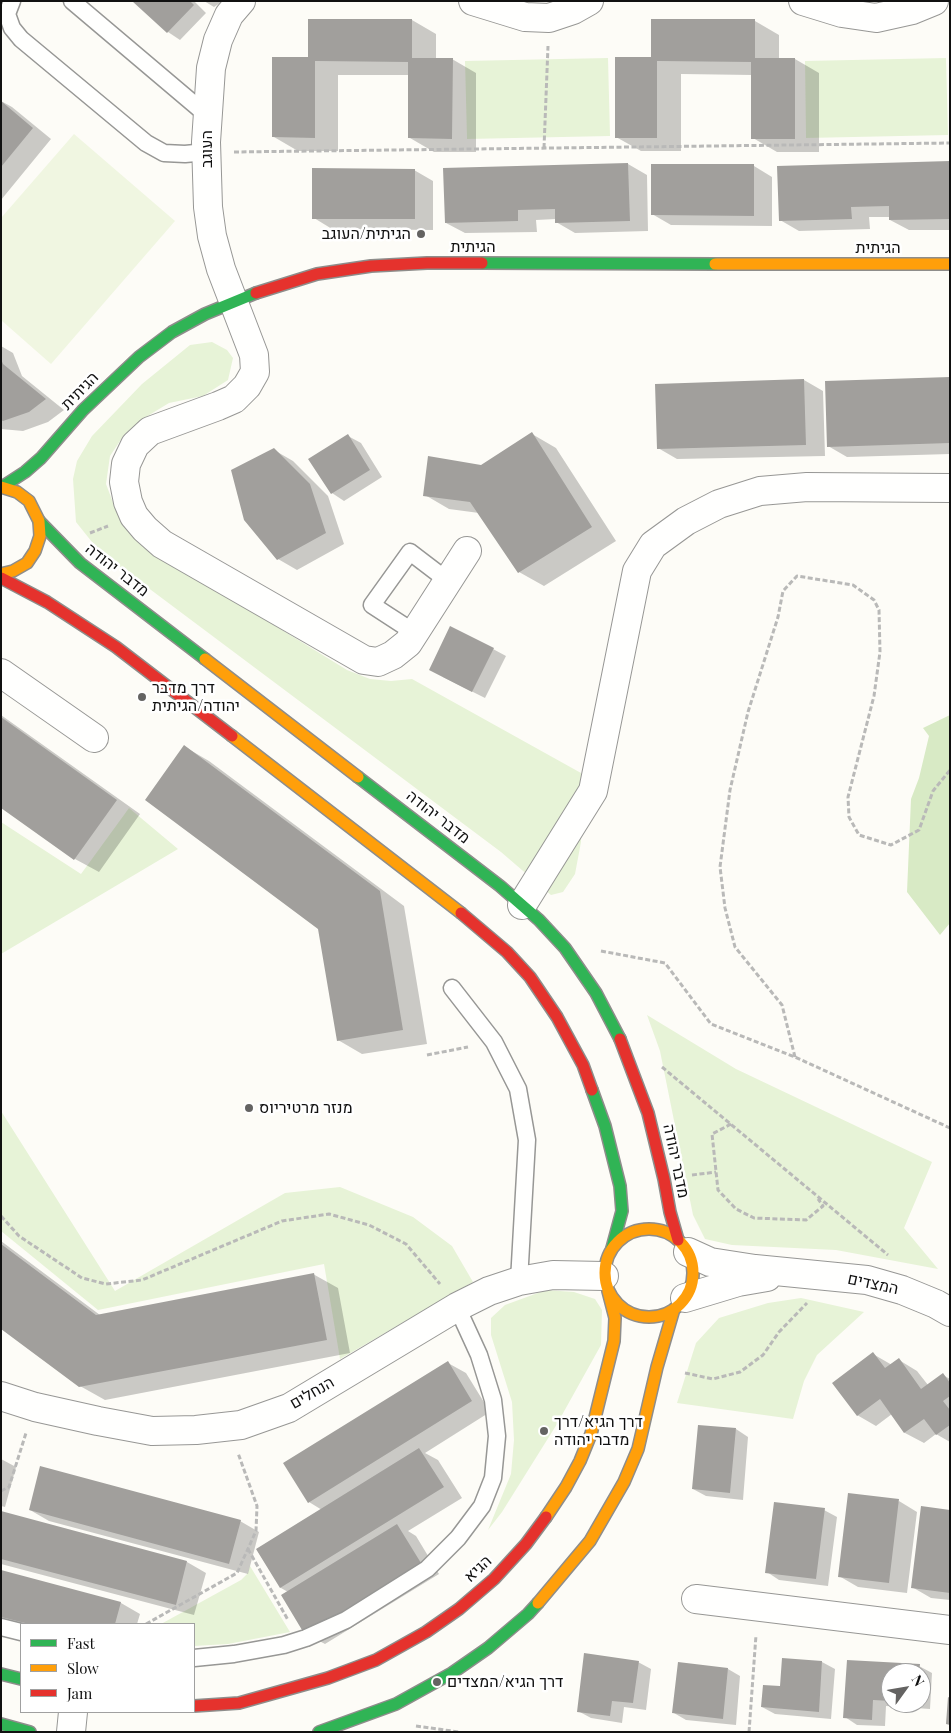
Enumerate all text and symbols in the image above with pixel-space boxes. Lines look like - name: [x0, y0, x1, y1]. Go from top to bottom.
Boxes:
- street label: העוגב: [197, 130, 217, 168]
- place label: הגיתית/העוגב: [322, 224, 411, 244]
- marker: הגיתית/העוגב: [415, 228, 427, 240]
- street label: הגיתית: [450, 237, 496, 257]
- street label: הגיתית: [855, 238, 901, 258]
- street label: הגיתית: [57, 368, 103, 414]
- street label: מדבר יהודה: [81, 539, 153, 601]
- place label: דרך מדבר יהודה/הגיתית: [152, 678, 240, 716]
- marker: דרך מדבר יהודה/הגיתית: [136, 691, 148, 703]
- street label: מדבר יהודה: [402, 786, 474, 848]
- place label: מנזר מרטיריוס: [259, 1098, 353, 1118]
- marker: מנזר מרטיריוס: [243, 1102, 255, 1114]
- street label: מדבר יהודה: [659, 1122, 693, 1200]
- street label: המצדים: [846, 1269, 900, 1299]
- street label: הנחלים: [286, 1373, 338, 1413]
- place label: דרך הגיא/דרך מדבר יהודה: [554, 1412, 643, 1450]
- marker: דרך הגיא/דרך מדבר יהודה: [538, 1425, 550, 1437]
- street label: הגיא: [460, 1552, 496, 1586]
- legend: [20, 1623, 195, 1713]
- text: Fast: [67, 1633, 95, 1653]
- text: Slow: [67, 1658, 99, 1678]
- north arrow: [881, 1663, 931, 1713]
- text: N: [908, 1671, 929, 1690]
- place label: דרך הגיא/המצדים: [447, 1672, 563, 1692]
- marker: דרך הגיא/המצדים: [431, 1676, 443, 1688]
- text: Jam: [67, 1683, 92, 1703]

